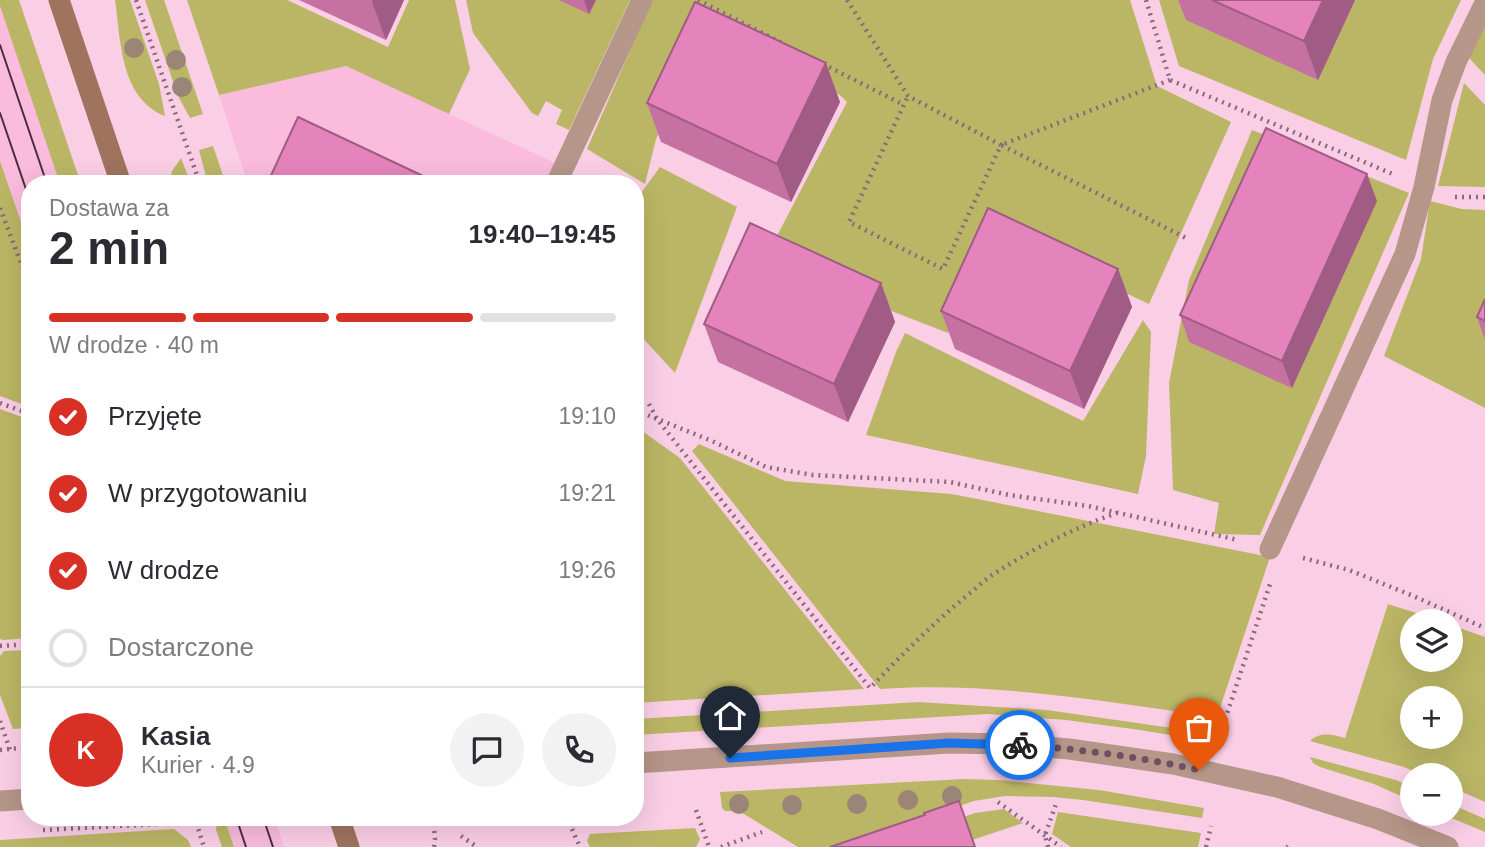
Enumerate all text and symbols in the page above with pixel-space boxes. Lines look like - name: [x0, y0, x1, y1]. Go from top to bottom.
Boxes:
- text: Dostawa za: [49, 195, 169, 221]
- text: 19:40–19:45: [469, 219, 616, 249]
- text: 2 min: [49, 222, 169, 274]
- text: W drodze · 40 m: [49, 332, 219, 358]
- icon: check: [49, 398, 87, 436]
- text: Przyjęte: [108, 401, 202, 431]
- text: 19:10: [558, 403, 616, 429]
- icon: check: [49, 475, 87, 513]
- text: W przygotowaniu: [108, 478, 307, 508]
- text: 19:21: [558, 480, 616, 506]
- icon: check: [49, 552, 87, 590]
- text: W drodze: [108, 555, 219, 585]
- text: 19:26: [558, 557, 616, 583]
- map controls: [1400, 609, 1463, 826]
- button: layers: [1400, 609, 1463, 672]
- text: Dostarczone: [108, 632, 254, 662]
- pin: [700, 686, 760, 758]
- button: +: [1400, 686, 1463, 749]
- icon: home: [711, 697, 749, 735]
- pin: [1169, 698, 1229, 770]
- icon: bag: [1180, 709, 1218, 747]
- courier: [985, 710, 1055, 780]
- button: chat: [450, 713, 524, 787]
- button: phone: [542, 713, 616, 787]
- text: Kasia: [141, 721, 210, 751]
- icon: bike: [1001, 726, 1039, 764]
- text: K: [77, 735, 95, 765]
- text: Kurier · 4.9: [141, 752, 255, 778]
- button: −: [1400, 763, 1463, 826]

